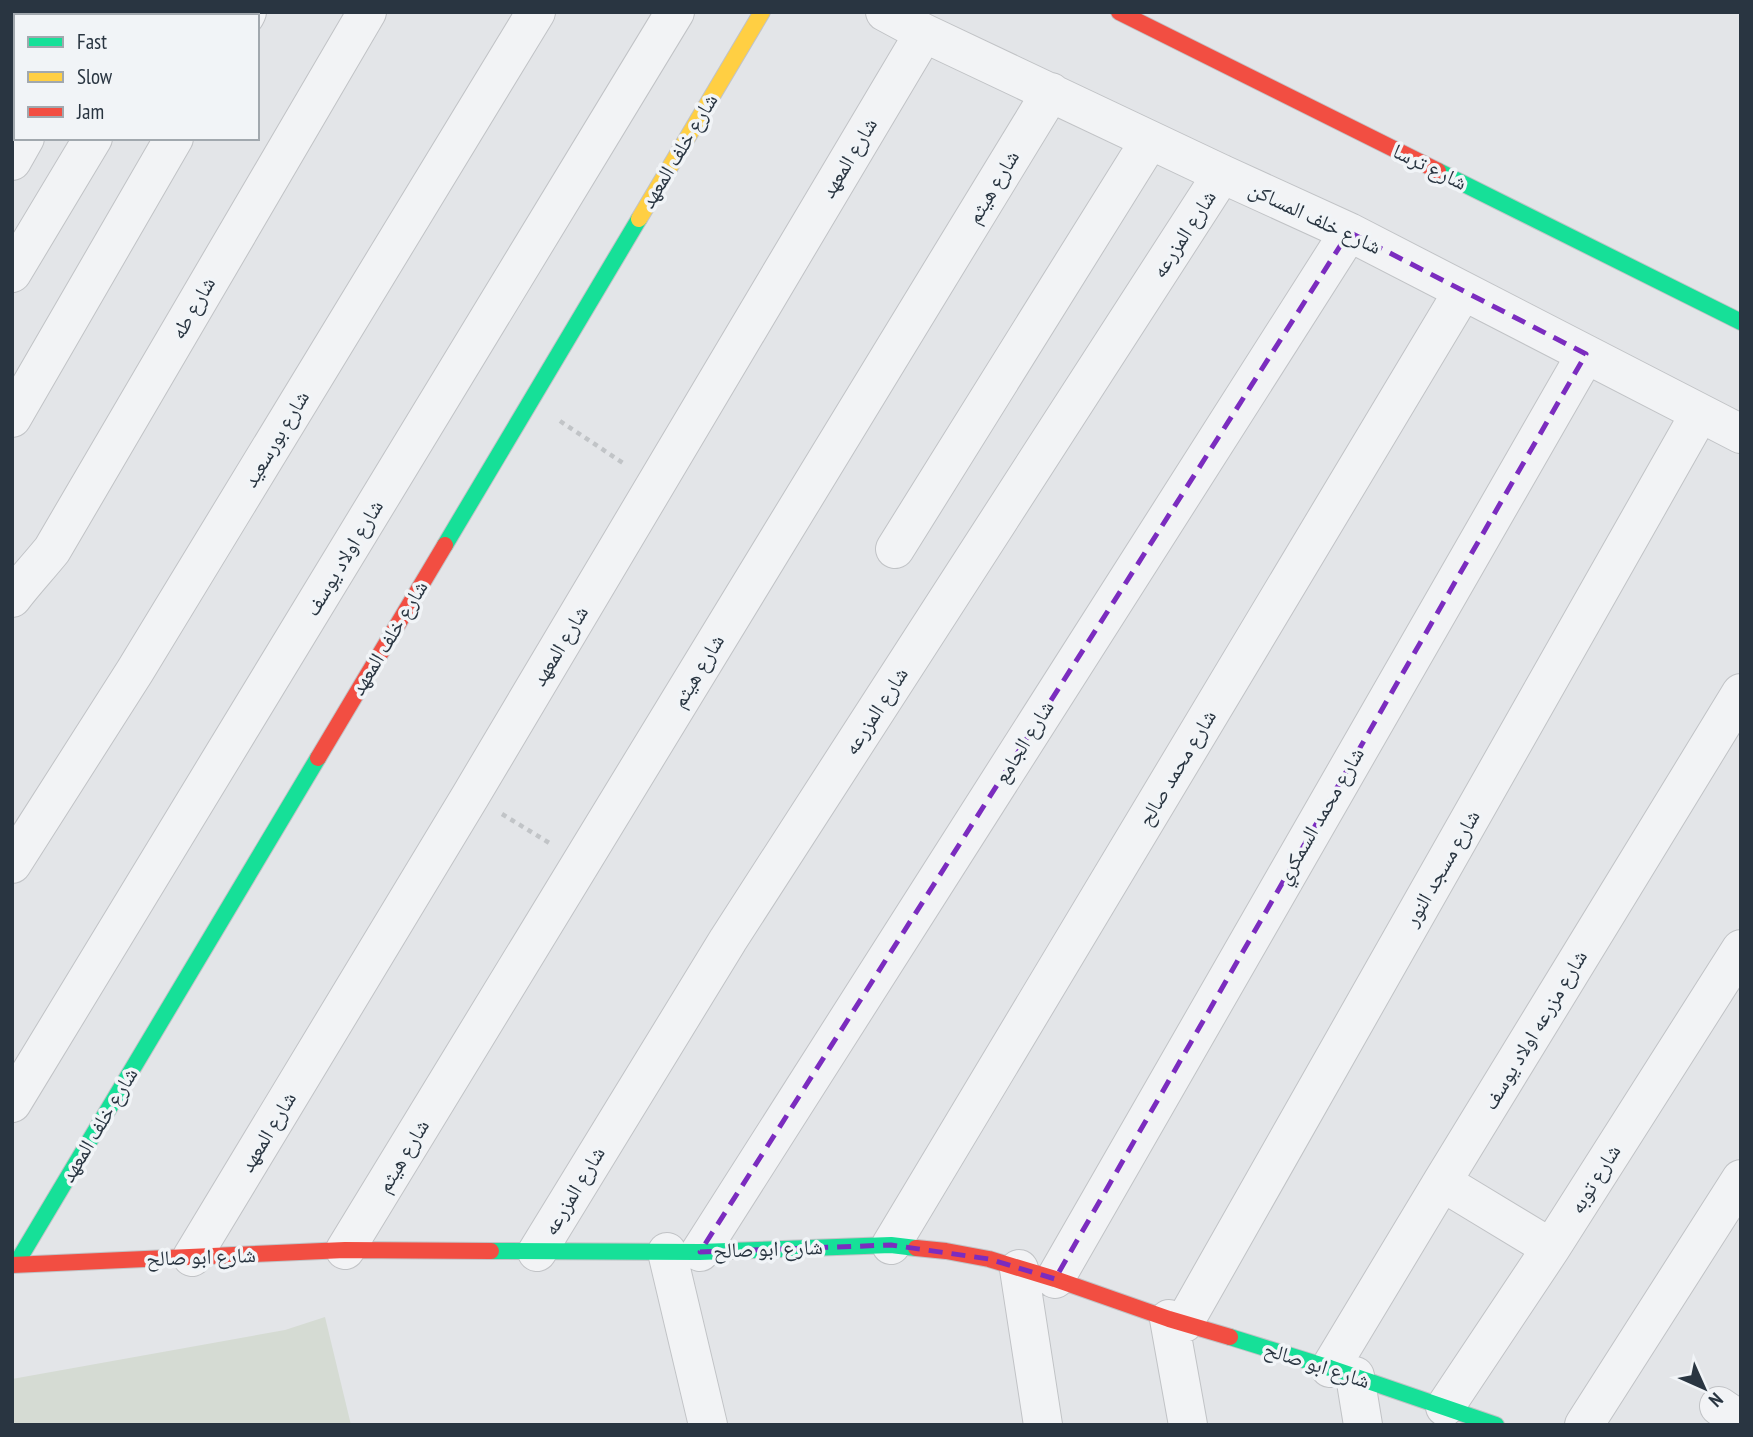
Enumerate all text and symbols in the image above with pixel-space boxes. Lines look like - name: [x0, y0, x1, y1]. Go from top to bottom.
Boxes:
- legend: [14, 14, 259, 140]
- text: Fast: [77, 28, 107, 55]
- text: Slow: [77, 63, 113, 90]
- street label: شارع خلف المعهد: [634, 88, 723, 213]
- text: Jam: [76, 98, 104, 125]
- street label: شارع المعهد: [814, 113, 883, 203]
- street label: شارع ترسا: [1389, 137, 1472, 196]
- street label: شارع هيثم: [960, 145, 1026, 229]
- street label: شارع خلف المساكن: [1245, 175, 1386, 260]
- street label: شارع المزرعه: [1145, 185, 1222, 283]
- street label: شارع طه: [164, 272, 221, 344]
- street label: شارع بورسعيد: [236, 385, 315, 492]
- street label: شارع اولاد يوسف: [298, 495, 389, 621]
- street label: شارع خلف المعهد: [344, 575, 433, 700]
- street label: شارع المعهد: [525, 601, 594, 691]
- street label: شارع هيثم: [665, 629, 731, 713]
- street label: شارع المزرعه: [837, 662, 914, 760]
- street label: شارع الجامع: [988, 695, 1060, 788]
- street label: شارع محمد صالح: [1131, 705, 1222, 831]
- street label: شارع محمد السمكري: [1269, 742, 1373, 891]
- street label: شارع مسجد النور: [1397, 805, 1486, 932]
- street label: شارع مزرعه اولاد يوسف: [1476, 945, 1593, 1115]
- street label: شارع خلف المعهد: [54, 1062, 143, 1187]
- street label: شارع المعهد: [233, 1087, 302, 1177]
- street label: شارع هيثم: [370, 1114, 436, 1198]
- street label: شارع توبه: [1563, 1139, 1626, 1218]
- street label: شارع المزرعه: [536, 1141, 611, 1240]
- street label: شارع ابو صالح: [713, 1233, 823, 1264]
- street label: شارع ابو صالح: [146, 1241, 256, 1272]
- street label: شارع ابو صالح: [1261, 1335, 1373, 1394]
- north arrow: [1669, 1353, 1739, 1423]
- text: N: [1704, 1388, 1728, 1412]

